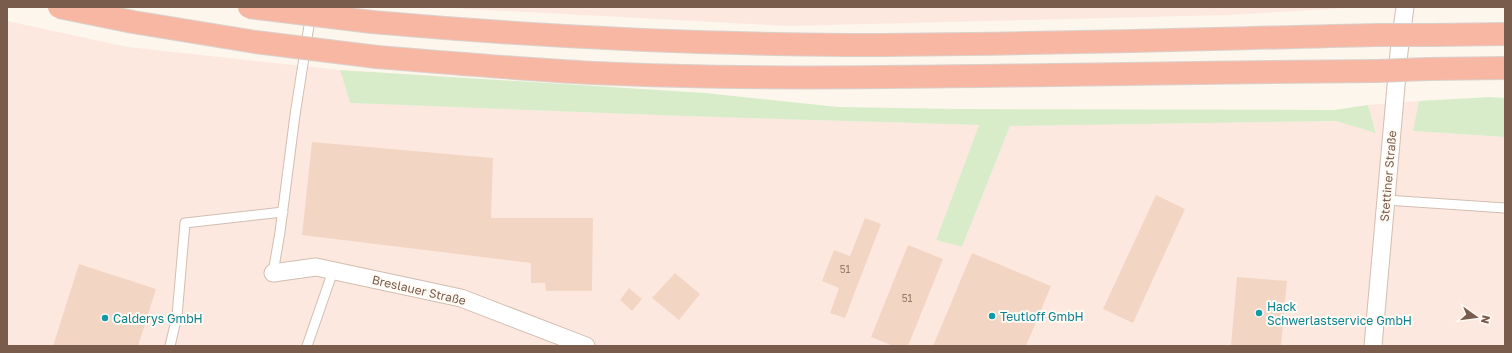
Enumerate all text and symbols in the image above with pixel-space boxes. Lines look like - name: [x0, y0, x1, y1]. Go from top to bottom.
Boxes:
- street label: Stettiner Straße: [1377, 130, 1399, 222]
- house number: 51: [840, 263, 850, 275]
- street label: Breslauer Straße: [371, 272, 467, 308]
- house number: 51: [902, 292, 912, 304]
- north arrow: [1456, 297, 1496, 337]
- place label: Hack Schwerlastservice GmbH: [1267, 299, 1412, 328]
- marker: Hack Schwerlastservice GmbH: [1254, 308, 1264, 318]
- place label: Teutloff GmbH: [1000, 309, 1084, 324]
- place label: Calderys GmbH: [113, 311, 203, 326]
- marker: Teutloff GmbH: [987, 311, 997, 321]
- marker: Calderys GmbH: [100, 313, 110, 323]
- text: N: [1479, 314, 1494, 325]

